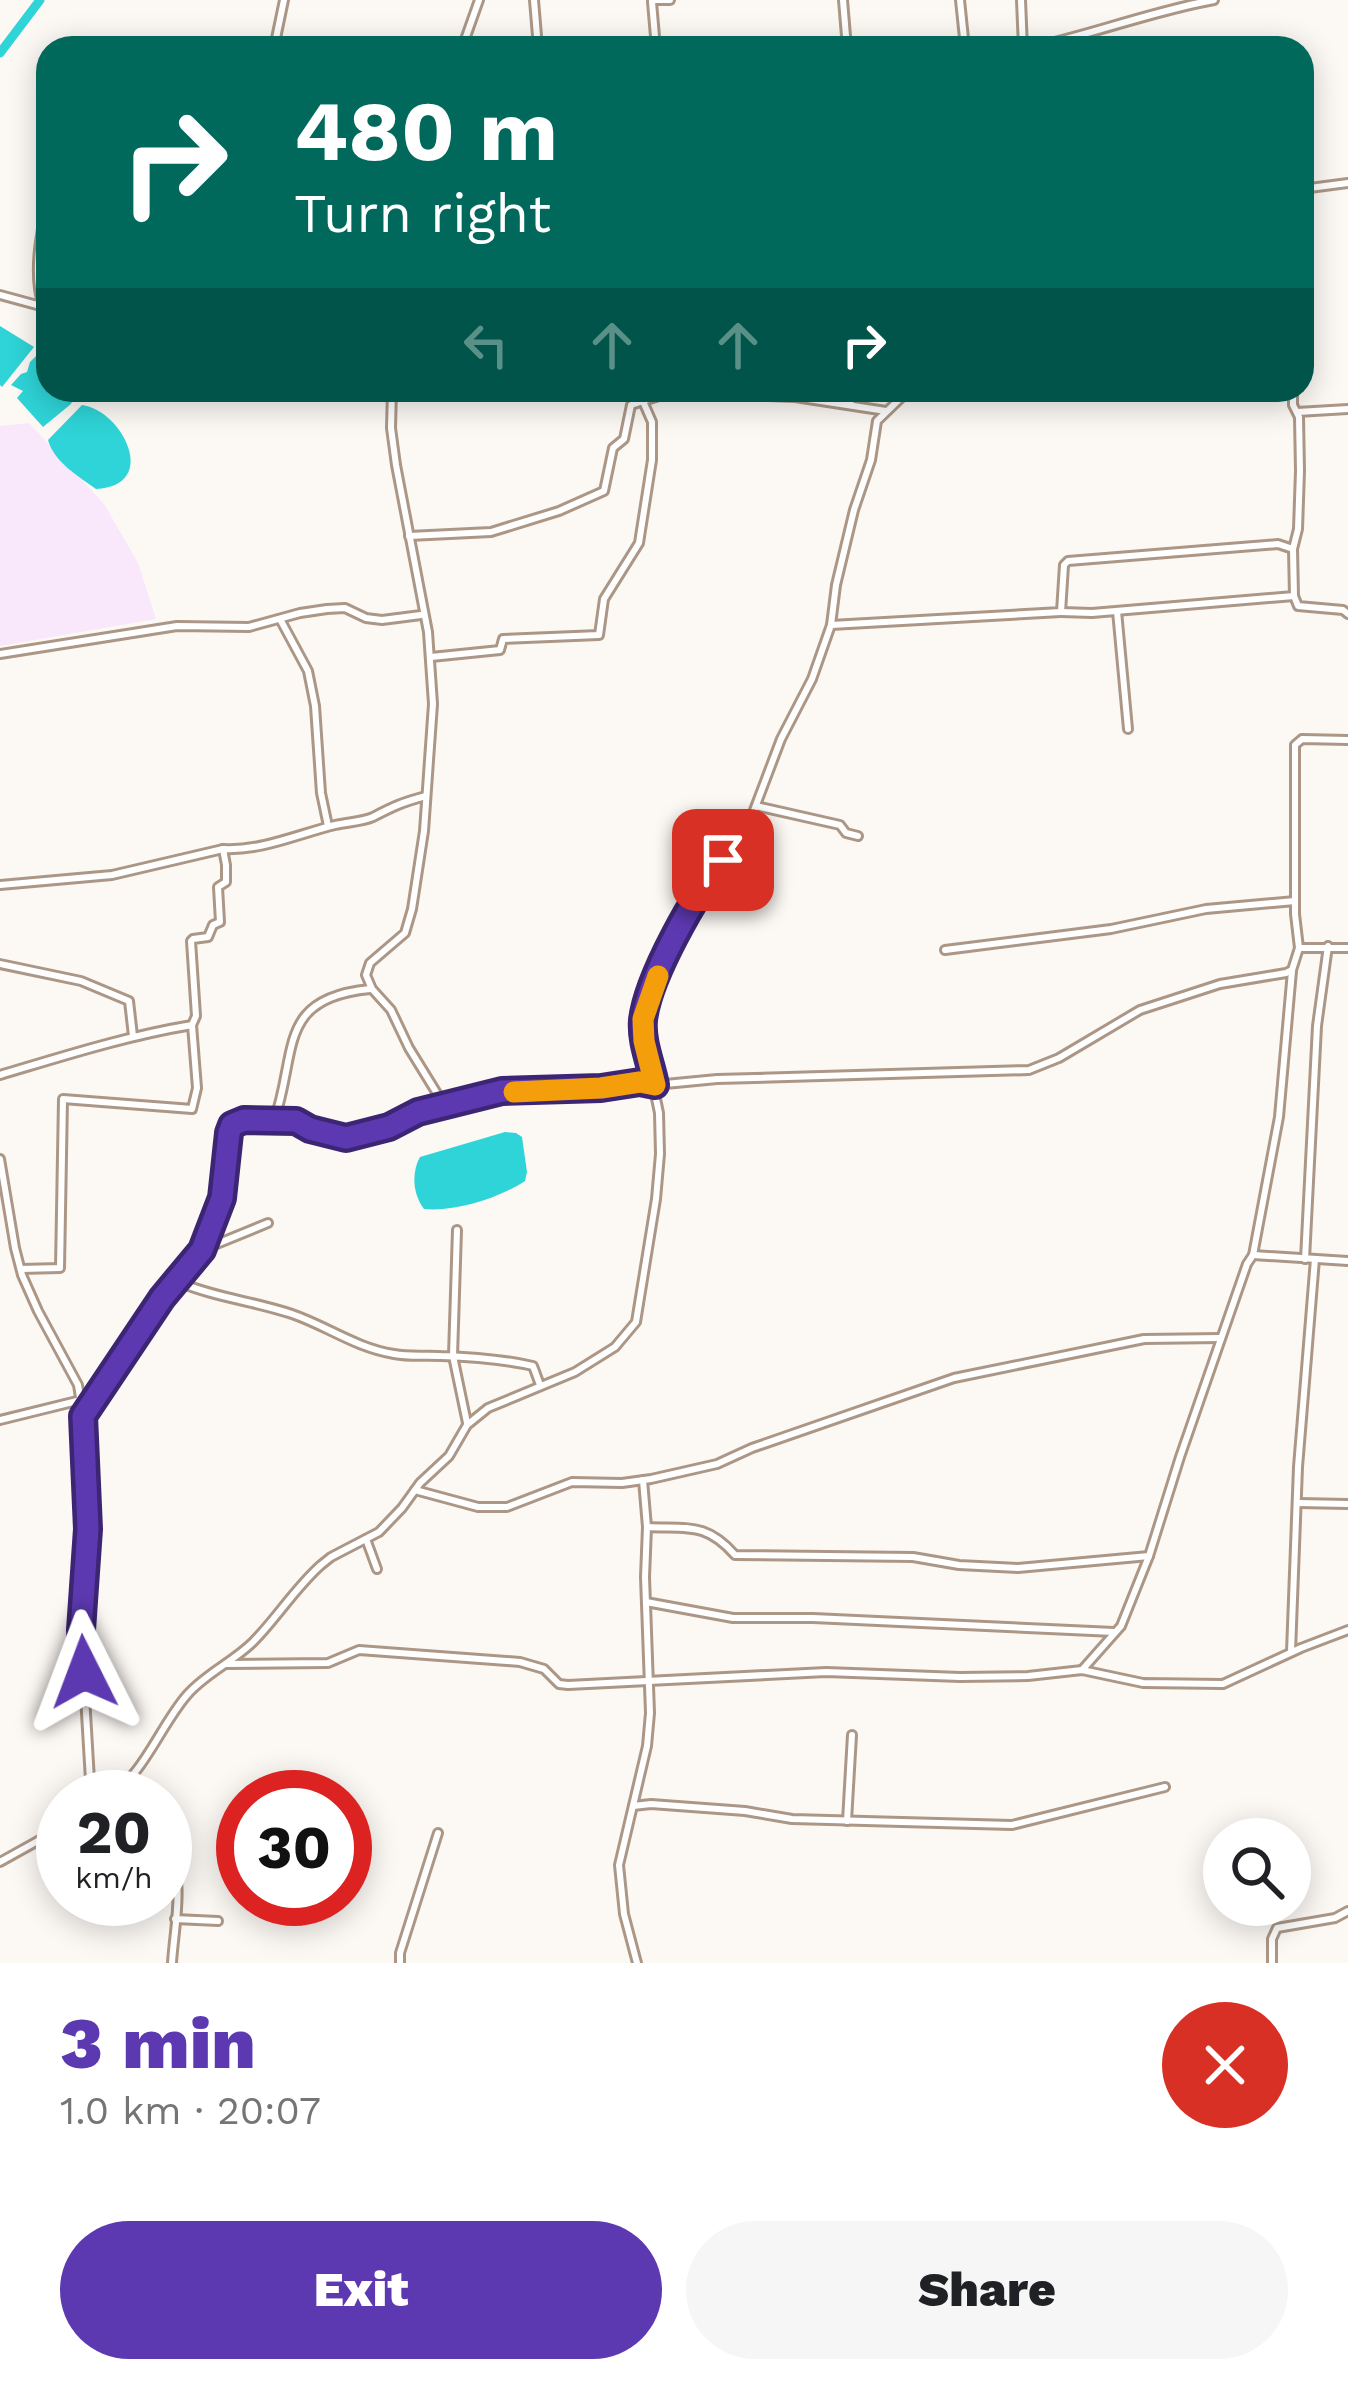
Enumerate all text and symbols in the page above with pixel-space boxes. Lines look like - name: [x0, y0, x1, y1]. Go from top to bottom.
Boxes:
- text: 480 m: [294, 82, 558, 180]
- icon: right: [96, 84, 252, 240]
- text: Turn right: [294, 182, 551, 245]
- icon: left: [453, 312, 519, 378]
- icon: ahead: [579, 312, 645, 378]
- icon: ahead: [705, 312, 771, 378]
- icon: right: [831, 312, 897, 378]
- pin: [672, 809, 774, 911]
- icon: arrive: [690, 827, 756, 893]
- position arrow: [21, 1609, 147, 1735]
- speed limit sign: 30: [216, 1770, 372, 1926]
- text: 20: [77, 1797, 151, 1868]
- map controls: [1203, 1818, 1311, 1926]
- button: search: [1203, 1818, 1311, 1926]
- text: km/h: [75, 1860, 153, 1895]
- text: 3 min: [60, 2001, 256, 2085]
- button: close: [1162, 2002, 1288, 2128]
- text: 1.0 km · 20:07: [60, 2088, 321, 2133]
- button: Exit: [60, 2221, 662, 2359]
- button: Share: [686, 2221, 1288, 2359]

